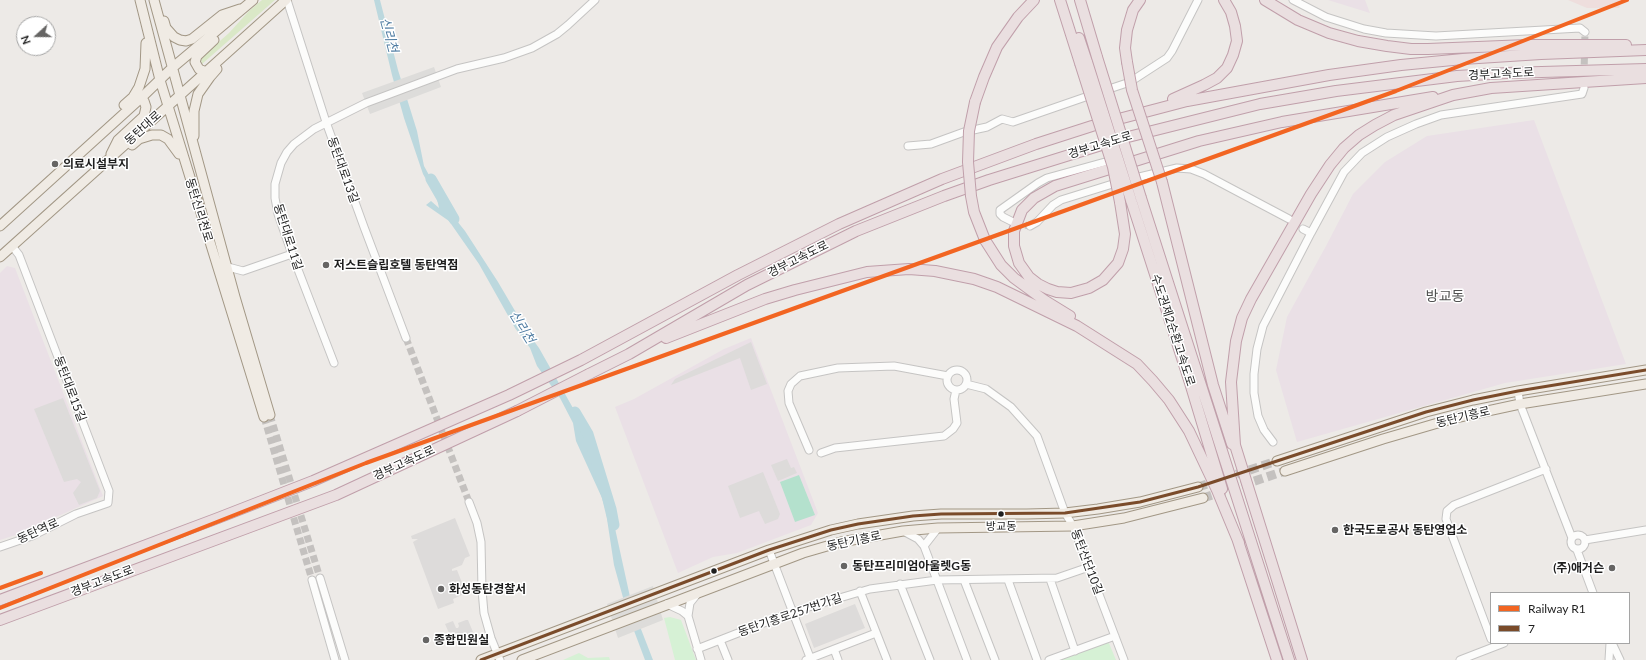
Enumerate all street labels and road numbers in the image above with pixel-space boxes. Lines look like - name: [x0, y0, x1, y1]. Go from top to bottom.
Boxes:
- street label: 경부고속도로: [1468, 65, 1534, 83]
- street label: 동탄대로: [122, 108, 164, 148]
- street label: 경부고속도로: [1066, 128, 1134, 162]
- street label: 동탄대로13길: [324, 135, 362, 205]
- street label: 동탄신리천로: [182, 176, 216, 244]
- street label: 동탄대로11길: [270, 202, 306, 272]
- street label: 경부고속도로: [765, 238, 831, 280]
- street label: 수도권제2순환고속도로: [1148, 272, 1198, 388]
- street label: 동탄대로15길: [51, 354, 89, 424]
- street label: 동탄기흥로: [1434, 404, 1492, 430]
- street label: 경부고속도로: [371, 442, 437, 484]
- street label: 동탄역로: [15, 515, 61, 547]
- street label: 동탄산단10길: [1068, 527, 1106, 597]
- street label: 동탄기흥로: [826, 528, 882, 554]
- street label: 경부고속도로: [68, 562, 136, 600]
- street label: 동탄기흥로257번가길: [736, 590, 844, 640]

